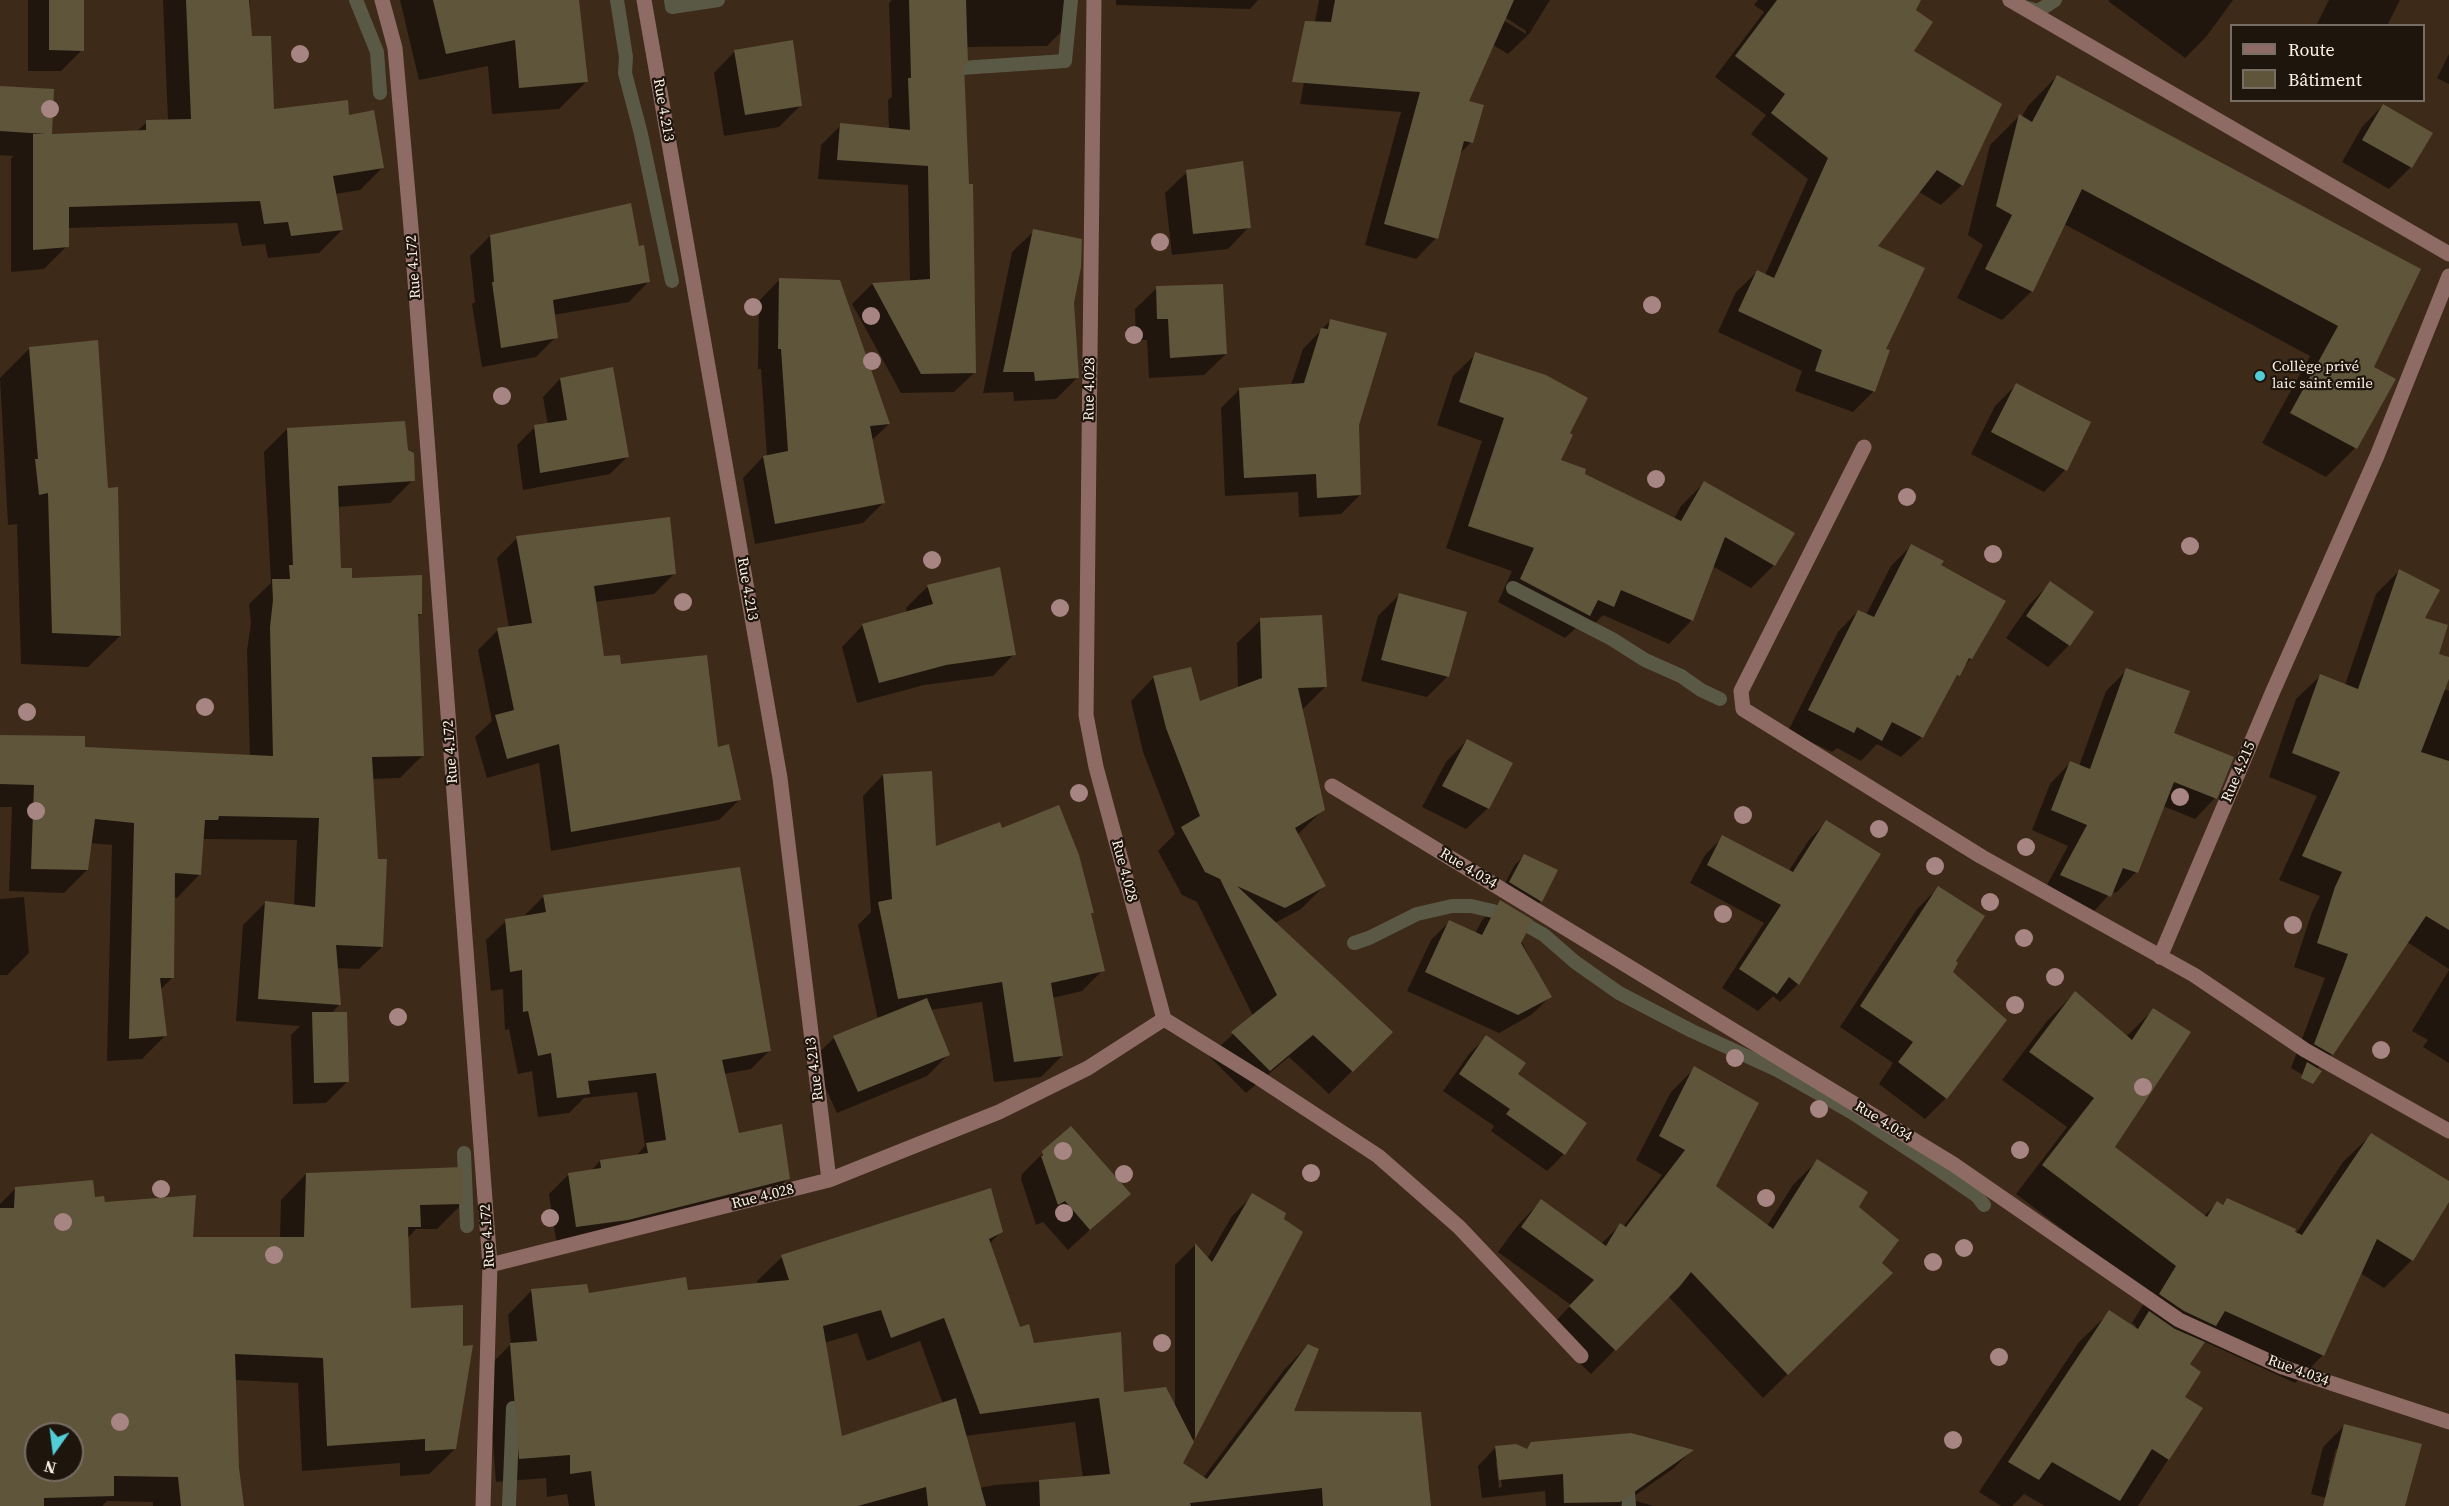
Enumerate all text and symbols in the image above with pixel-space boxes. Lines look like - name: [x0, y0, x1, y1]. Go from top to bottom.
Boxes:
- legend: [2230, 24, 2425, 102]
- text: Route: [2288, 37, 2335, 62]
- text: Bâtiment: [2288, 67, 2362, 92]
- street label: Rue 4.213: [649, 77, 677, 143]
- street label: Rue 4.172: [403, 235, 425, 299]
- street label: Rue 4.028: [1080, 357, 1100, 421]
- place label: Collège privé laic saint emile: [2272, 358, 2373, 393]
- marker: Collège privé laic saint emile: [2253, 369, 2267, 383]
- street label: Rue 4.213: [733, 556, 761, 622]
- street label: Rue 4.172: [440, 720, 462, 784]
- street label: Rue 4.215: [2218, 739, 2260, 805]
- street label: Rue 4.028: [1107, 838, 1141, 904]
- street label: Rue 4.034: [1436, 845, 1500, 893]
- street label: Rue 4.213: [802, 1036, 828, 1102]
- street label: Rue 4.034: [1851, 1098, 1915, 1146]
- street label: Rue 4.028: [730, 1181, 796, 1213]
- street label: Rue 4.172: [477, 1204, 499, 1268]
- street label: Rue 4.034: [2265, 1352, 2331, 1390]
- north arrow: [24, 1422, 84, 1482]
- text: N: [42, 1455, 58, 1480]

